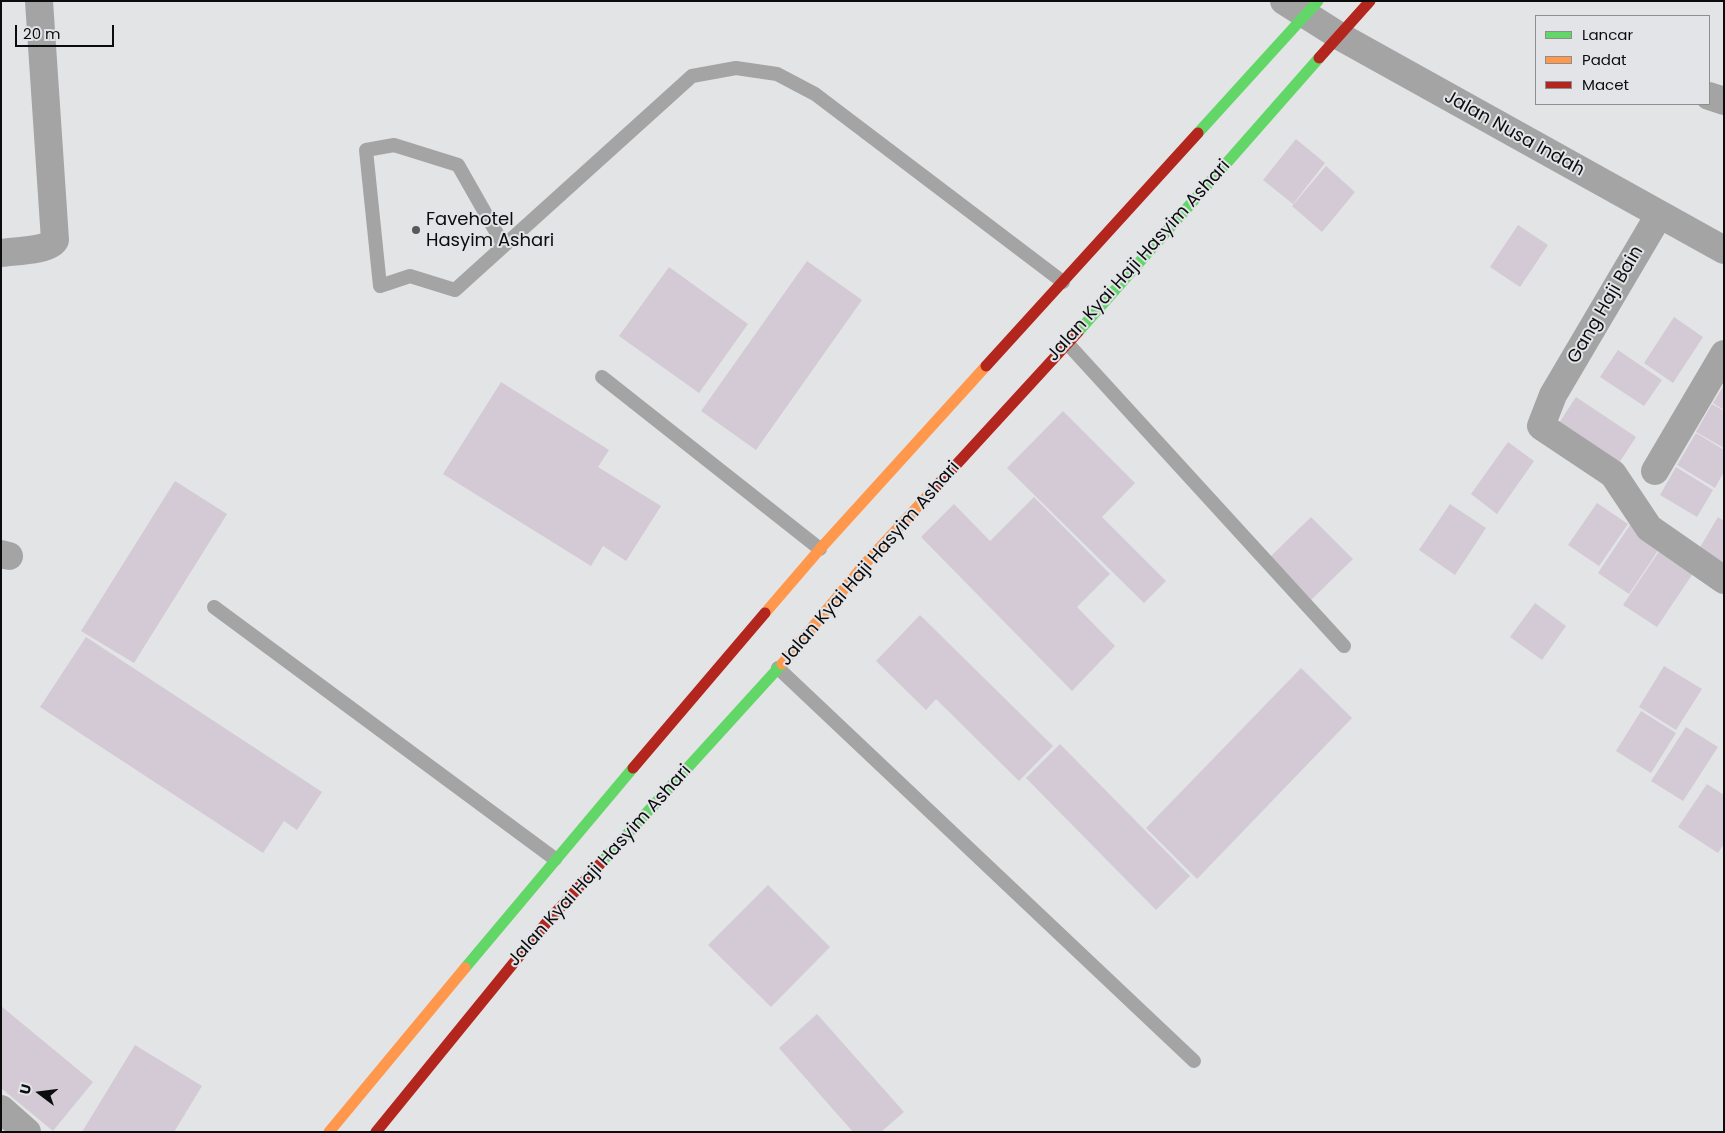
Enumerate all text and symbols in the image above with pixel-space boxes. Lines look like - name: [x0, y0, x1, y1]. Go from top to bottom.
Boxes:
- scale bar: [18, 15, 116, 47]
- legend: [1535, 15, 1710, 105]
- text: 20 m: [23, 23, 61, 44]
- text: Lancar: [1582, 24, 1633, 45]
- text: Padat: [1582, 49, 1627, 70]
- text: Macet: [1582, 74, 1629, 95]
- street label: Jalan Nusa Indah: [1440, 87, 1588, 181]
- street label: Jalan Kyai Haji Hasyim Ashari: [1043, 156, 1235, 366]
- place label: Favehotel Hasyim Ashari: [426, 209, 554, 252]
- marker: Favehotel Hasyim Ashari: [410, 224, 422, 236]
- street label: Gang Haji Bain: [1564, 242, 1648, 368]
- street label: Jalan Kyai Haji Hasyim Ashari: [775, 457, 965, 671]
- street label: Jalan Kyai Haji Hasyim Ashari: [504, 761, 696, 971]
- north arrow: [15, 1068, 65, 1118]
- text: U: [15, 1082, 36, 1096]

